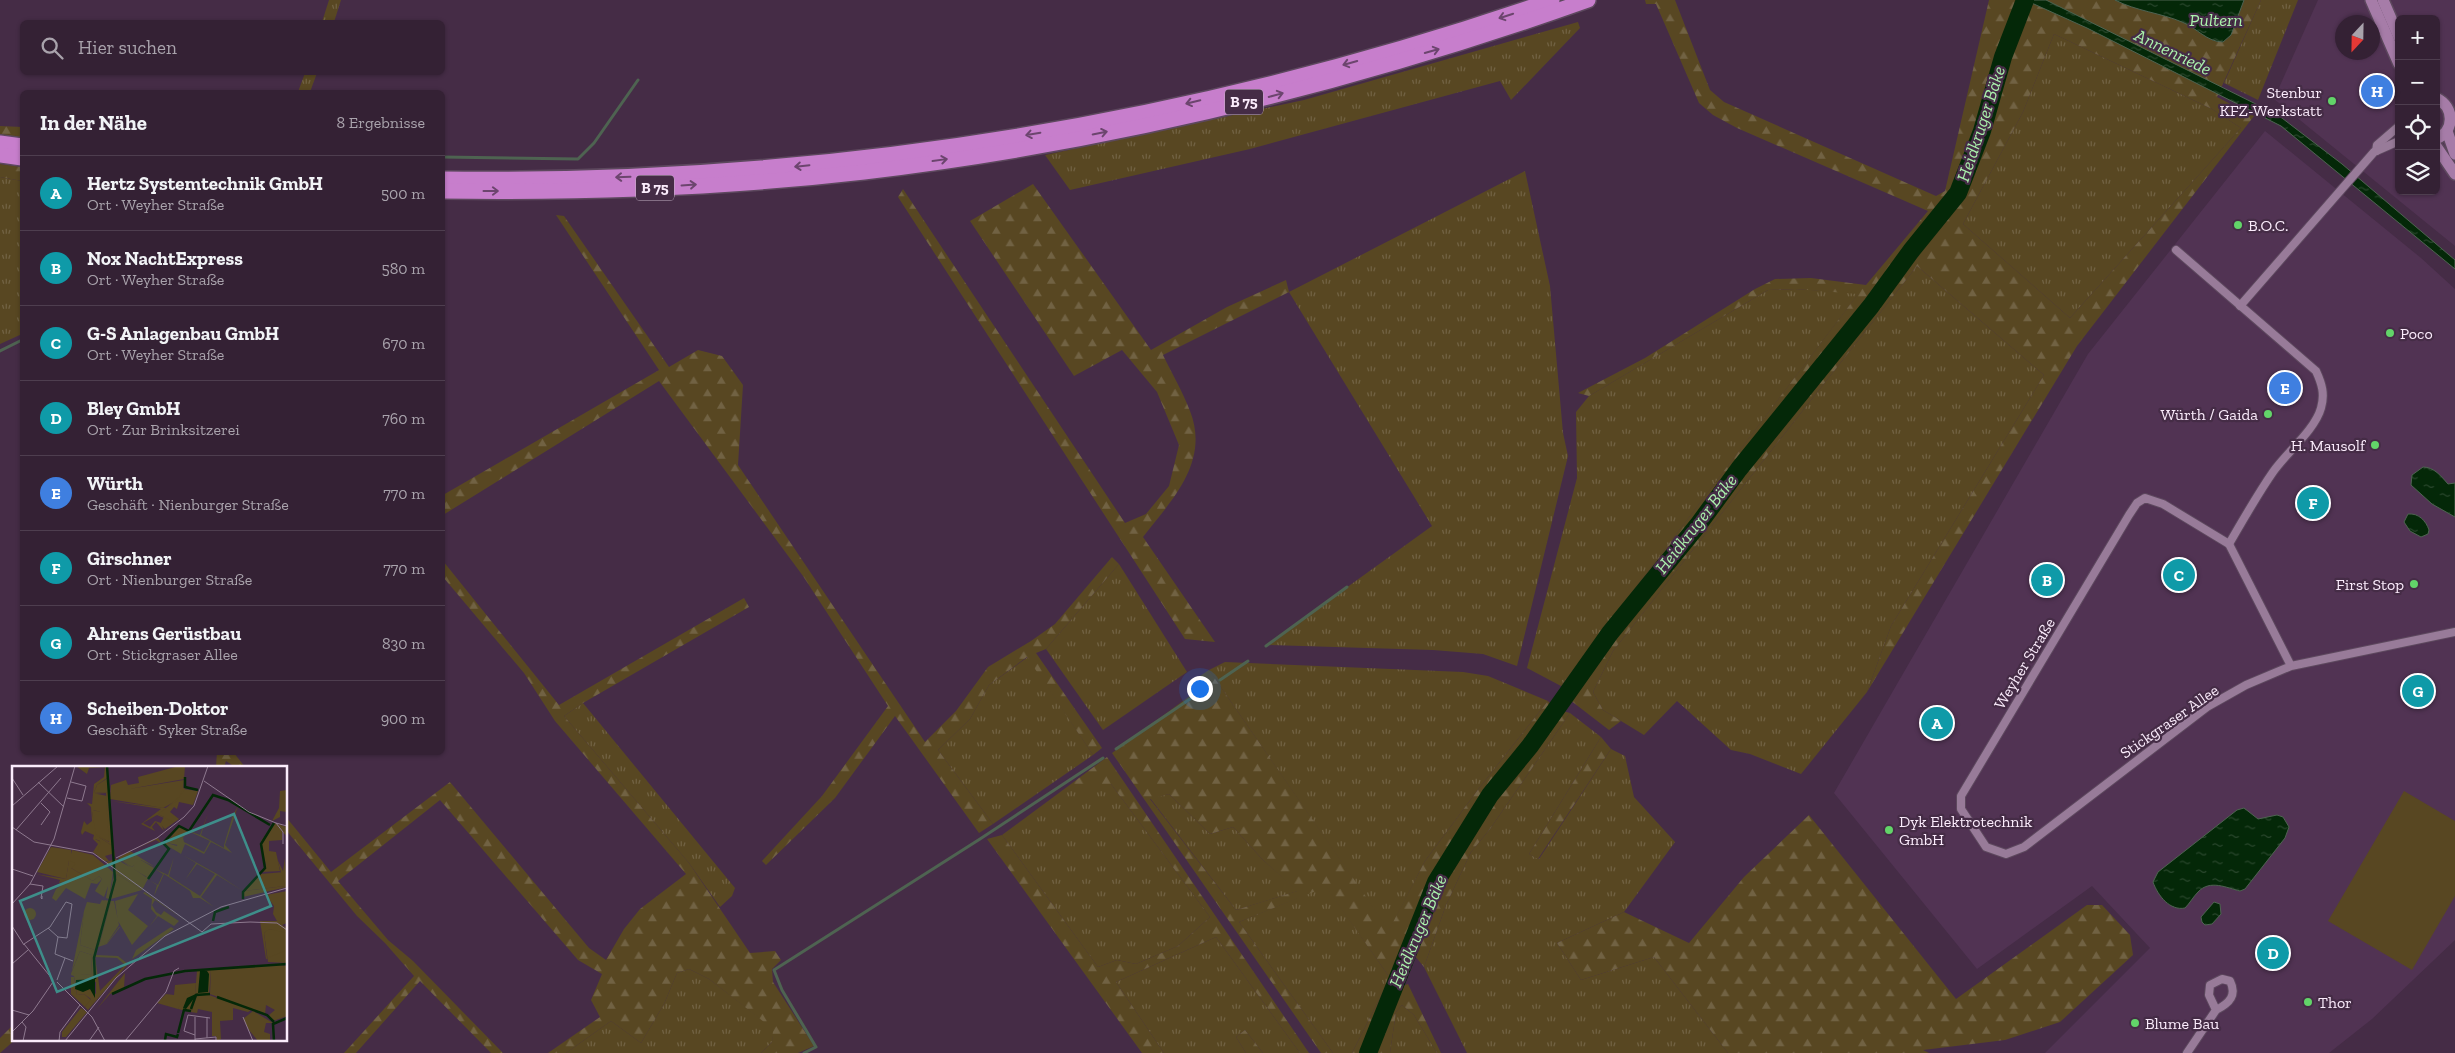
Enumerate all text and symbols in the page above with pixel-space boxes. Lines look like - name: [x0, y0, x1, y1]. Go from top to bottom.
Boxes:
- water label: Pultern: [2189, 9, 2243, 31]
- one-way arrow: [1498, 11, 1514, 21]
- north arrow: [2335, 15, 2380, 60]
- map controls: [2395, 15, 2440, 195]
- button: +: [2395, 15, 2440, 60]
- search box: [20, 20, 445, 75]
- water label: Annenriede: [2130, 23, 2215, 80]
- icon: search: [38, 34, 66, 62]
- text: Hier suchen: [78, 36, 177, 59]
- one-way arrow: [1424, 46, 1440, 56]
- one-way arrow: [1343, 58, 1359, 68]
- button: −: [2395, 60, 2440, 105]
- water label: Heidkruger Bäke: [1952, 63, 2010, 185]
- pin: H: [2361, 72, 2393, 110]
- place label: Stenbur KFZ-Werkstatt: [2220, 83, 2322, 120]
- one-way arrow: [1267, 89, 1283, 99]
- road number: B 75: [1225, 90, 1263, 114]
- marker: Stenbur KFZ-Werkstatt: [2326, 95, 2338, 107]
- one-way arrow: [1185, 98, 1201, 107]
- button: locate: [2395, 105, 2440, 150]
- text: In der Nähe: [40, 110, 147, 135]
- text: 8 Ergebnisse: [337, 113, 425, 132]
- one-way arrow: [1091, 128, 1107, 138]
- one-way arrow: [1026, 129, 1042, 139]
- button: layers: [2395, 150, 2440, 195]
- one-way arrow: [931, 155, 947, 165]
- one-way arrow: [794, 161, 810, 170]
- text: Hertz Systemtechnik GmbH: [87, 172, 323, 195]
- one-way arrow: [615, 173, 631, 182]
- road number: B 75: [636, 176, 674, 200]
- one-way arrow: [680, 181, 696, 190]
- text: A: [51, 184, 62, 203]
- text: 500 m: [381, 184, 425, 203]
- one-way arrow: [483, 187, 499, 196]
- text: Ort · Weyher Straße: [87, 195, 224, 214]
- place label: B.O.C.: [2248, 216, 2288, 235]
- marker: B.O.C.: [2232, 219, 2244, 231]
- text: Nox NachtExpress: [87, 247, 243, 270]
- text: B: [51, 259, 61, 278]
- text: 580 m: [382, 259, 425, 278]
- text: Ort · Weyher Straße: [87, 270, 224, 289]
- text: G-S Anlagenbau GmbH: [87, 322, 279, 345]
- place label: Poco: [2400, 324, 2433, 343]
- marker: Poco: [2384, 327, 2396, 339]
- text: C: [51, 334, 61, 353]
- text: 670 m: [382, 334, 425, 353]
- text: Ort · Weyher Straße: [87, 345, 224, 364]
- pin: E: [2269, 369, 2301, 407]
- text: Bley GmbH: [87, 397, 180, 420]
- place label: Würth / Gaida: [2161, 405, 2258, 424]
- marker: Würth / Gaida: [2262, 408, 2274, 420]
- text: D: [50, 409, 62, 428]
- text: 760 m: [382, 409, 425, 428]
- text: Ort · Zur Brinksitzerei: [87, 420, 240, 439]
- place label: H. Mausolf: [2291, 436, 2367, 455]
- marker: H. Mausolf: [2369, 439, 2381, 451]
- water label: Heidkruger Bäke: [1650, 470, 1742, 578]
- text: Würth: [87, 472, 143, 495]
- text: E: [51, 484, 61, 503]
- text: 770 m: [383, 484, 425, 503]
- pin: F: [2297, 484, 2329, 522]
- text: Geschäft · Nienburger Straße: [87, 495, 289, 514]
- text: Girschner: [87, 547, 172, 570]
- pin: C: [2163, 556, 2195, 594]
- text: F: [51, 559, 61, 578]
- text: 770 m: [383, 559, 425, 578]
- pin: B: [2031, 561, 2063, 599]
- text: Ort · Nienburger Straße: [87, 570, 252, 589]
- place label: First Stop: [2336, 575, 2404, 594]
- marker: First Stop: [2408, 578, 2420, 590]
- street label: Weyher Straße: [1990, 614, 2059, 712]
- text: Ahrens Gerüstbau: [87, 622, 241, 645]
- text: G: [51, 634, 61, 653]
- text: 830 m: [382, 634, 425, 653]
- text: Ort · Stickgraser Allee: [87, 645, 238, 664]
- pin: G: [2402, 672, 2434, 710]
- your location: [1187, 676, 1213, 702]
- street label: Stickgraser Allee: [2116, 680, 2222, 762]
- text: Scheiben-Doktor: [87, 697, 228, 720]
- pin: A: [1921, 704, 1953, 742]
- text: H: [50, 709, 62, 728]
- text: 900 m: [381, 709, 425, 728]
- text: Geschäft · Syker Straße: [87, 720, 247, 739]
- inset map: [12, 766, 288, 1040]
- place label: Dyk Elektrotechnik GmbH: [1899, 812, 2033, 849]
- marker: Dyk Elektrotechnik GmbH: [1883, 824, 1895, 836]
- water label: Heidkruger Bäke: [1384, 871, 1452, 991]
- pin: D: [2257, 934, 2289, 972]
- place label: Thor: [2318, 993, 2352, 1012]
- marker: Thor: [2302, 996, 2314, 1008]
- place label: Blume Bau: [2145, 1014, 2219, 1033]
- marker: Blume Bau: [2129, 1017, 2141, 1029]

